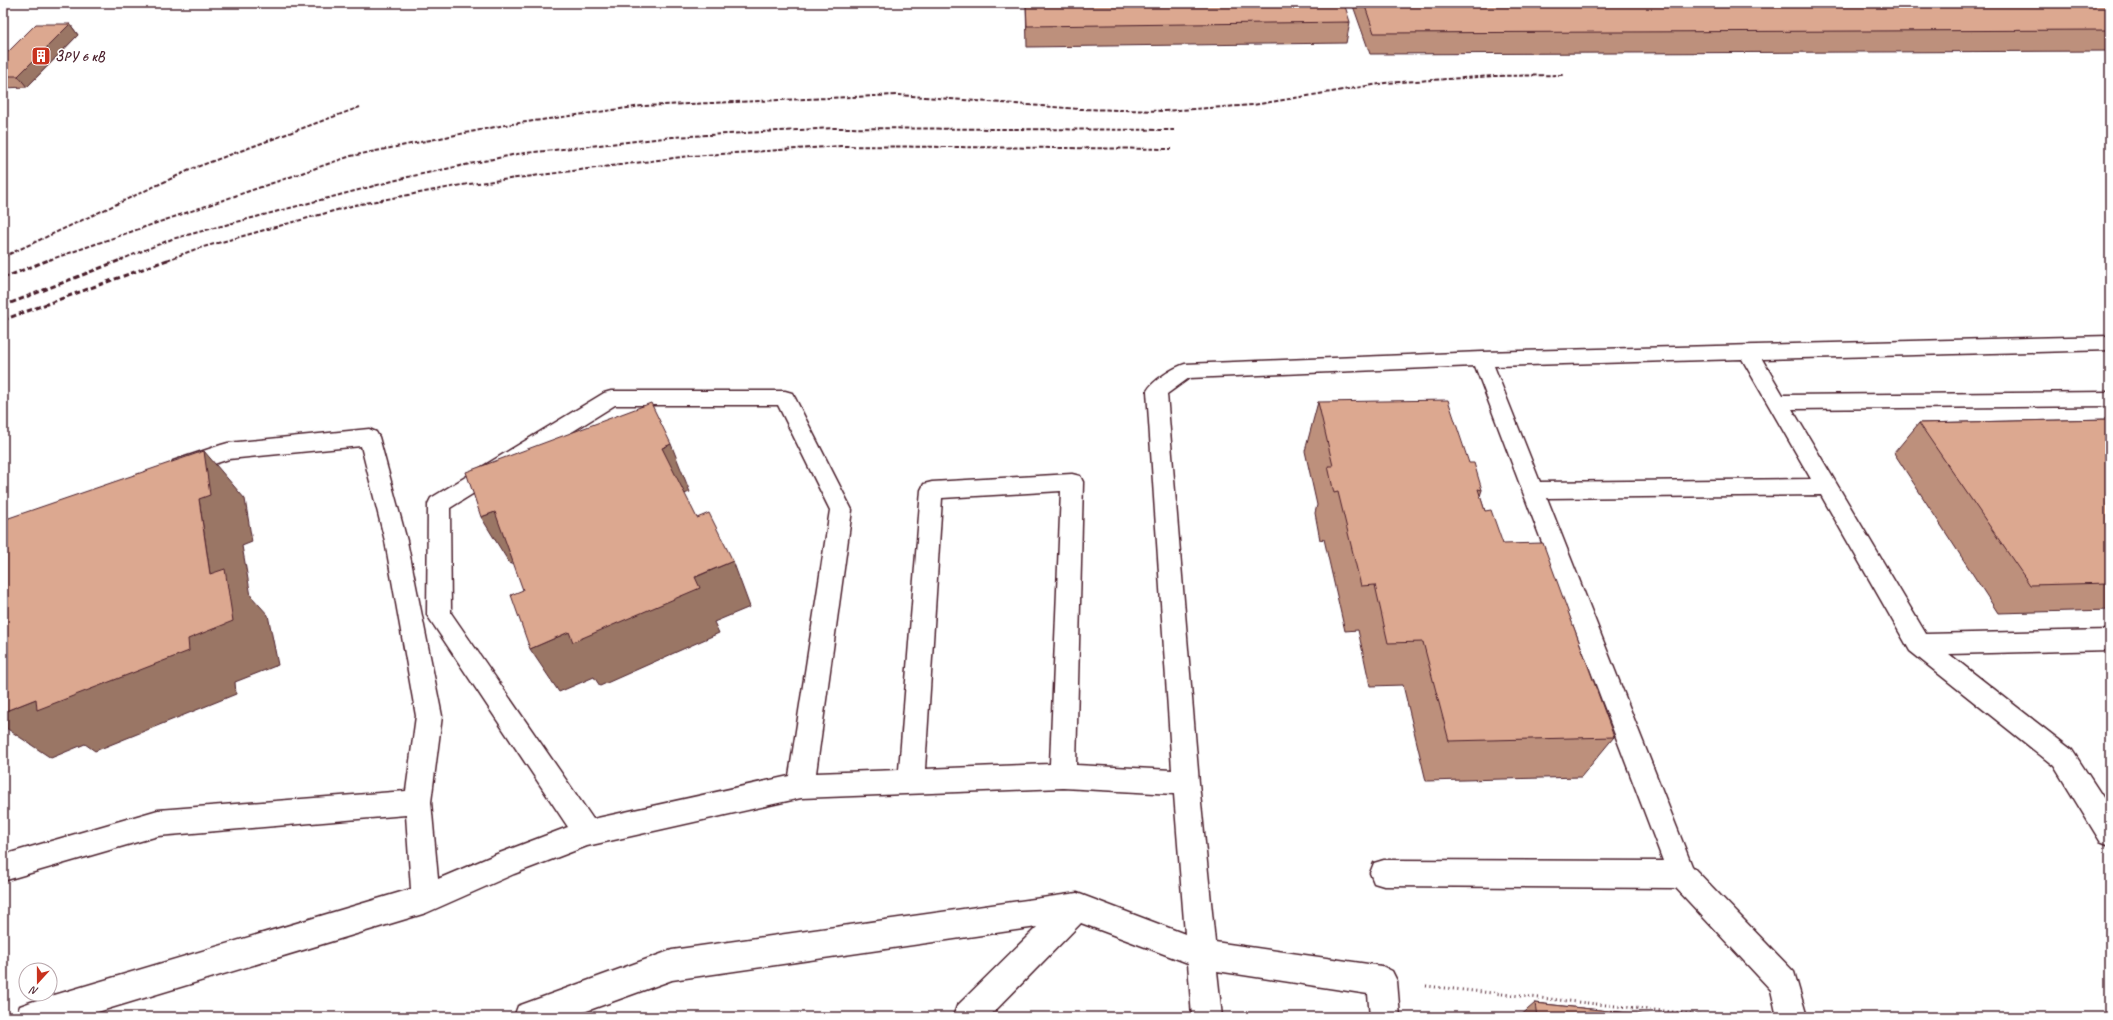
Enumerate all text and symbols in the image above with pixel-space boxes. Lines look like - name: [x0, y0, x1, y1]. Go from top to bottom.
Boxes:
- building icon: ЗРУ 6 кВ: [30, 45, 52, 67]
- place label: ЗРУ 6 кВ: [55, 48, 106, 65]
- north arrow: [18, 962, 58, 1002]
- text: N: [27, 983, 40, 999]

